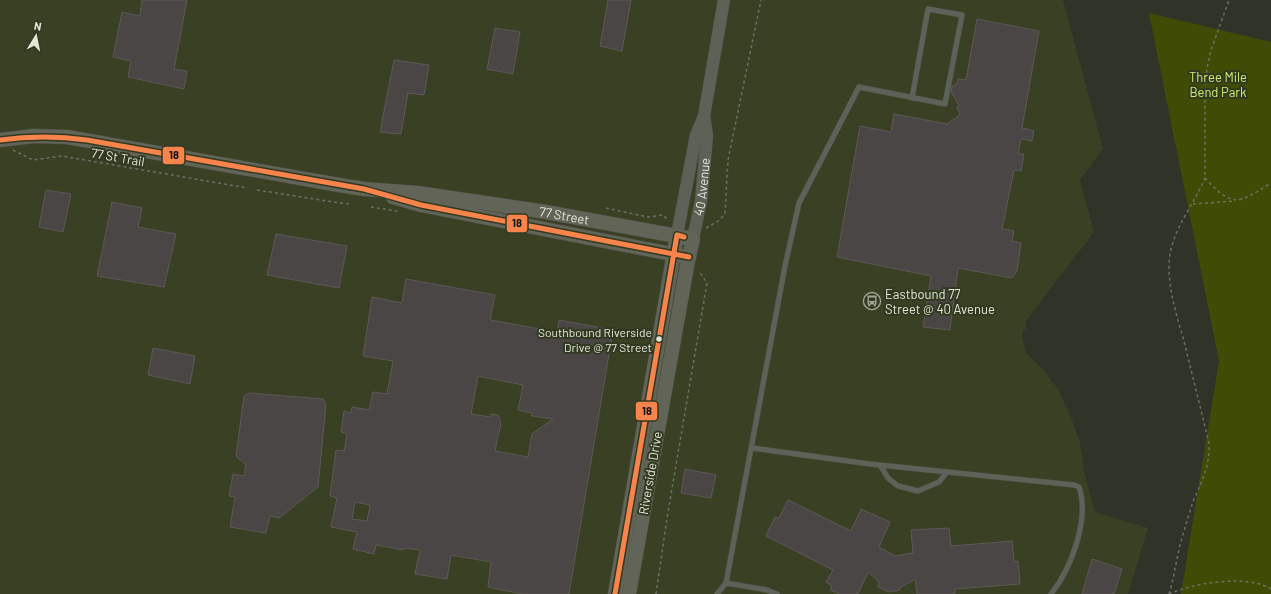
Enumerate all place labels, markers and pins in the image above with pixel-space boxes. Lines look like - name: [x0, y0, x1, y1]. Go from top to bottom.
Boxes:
- place label: Eastbound 77 Street @ 40 Avenue: [885, 286, 995, 317]
- bus stop icon: Eastbound 77 Street @ 40 Avenue: [862, 291, 882, 311]
- place label: Southbound Riverside Drive @ 77 Street: [538, 325, 652, 354]
- marker: Southbound Riverside Drive @ 77 Street: [654, 334, 664, 344]

